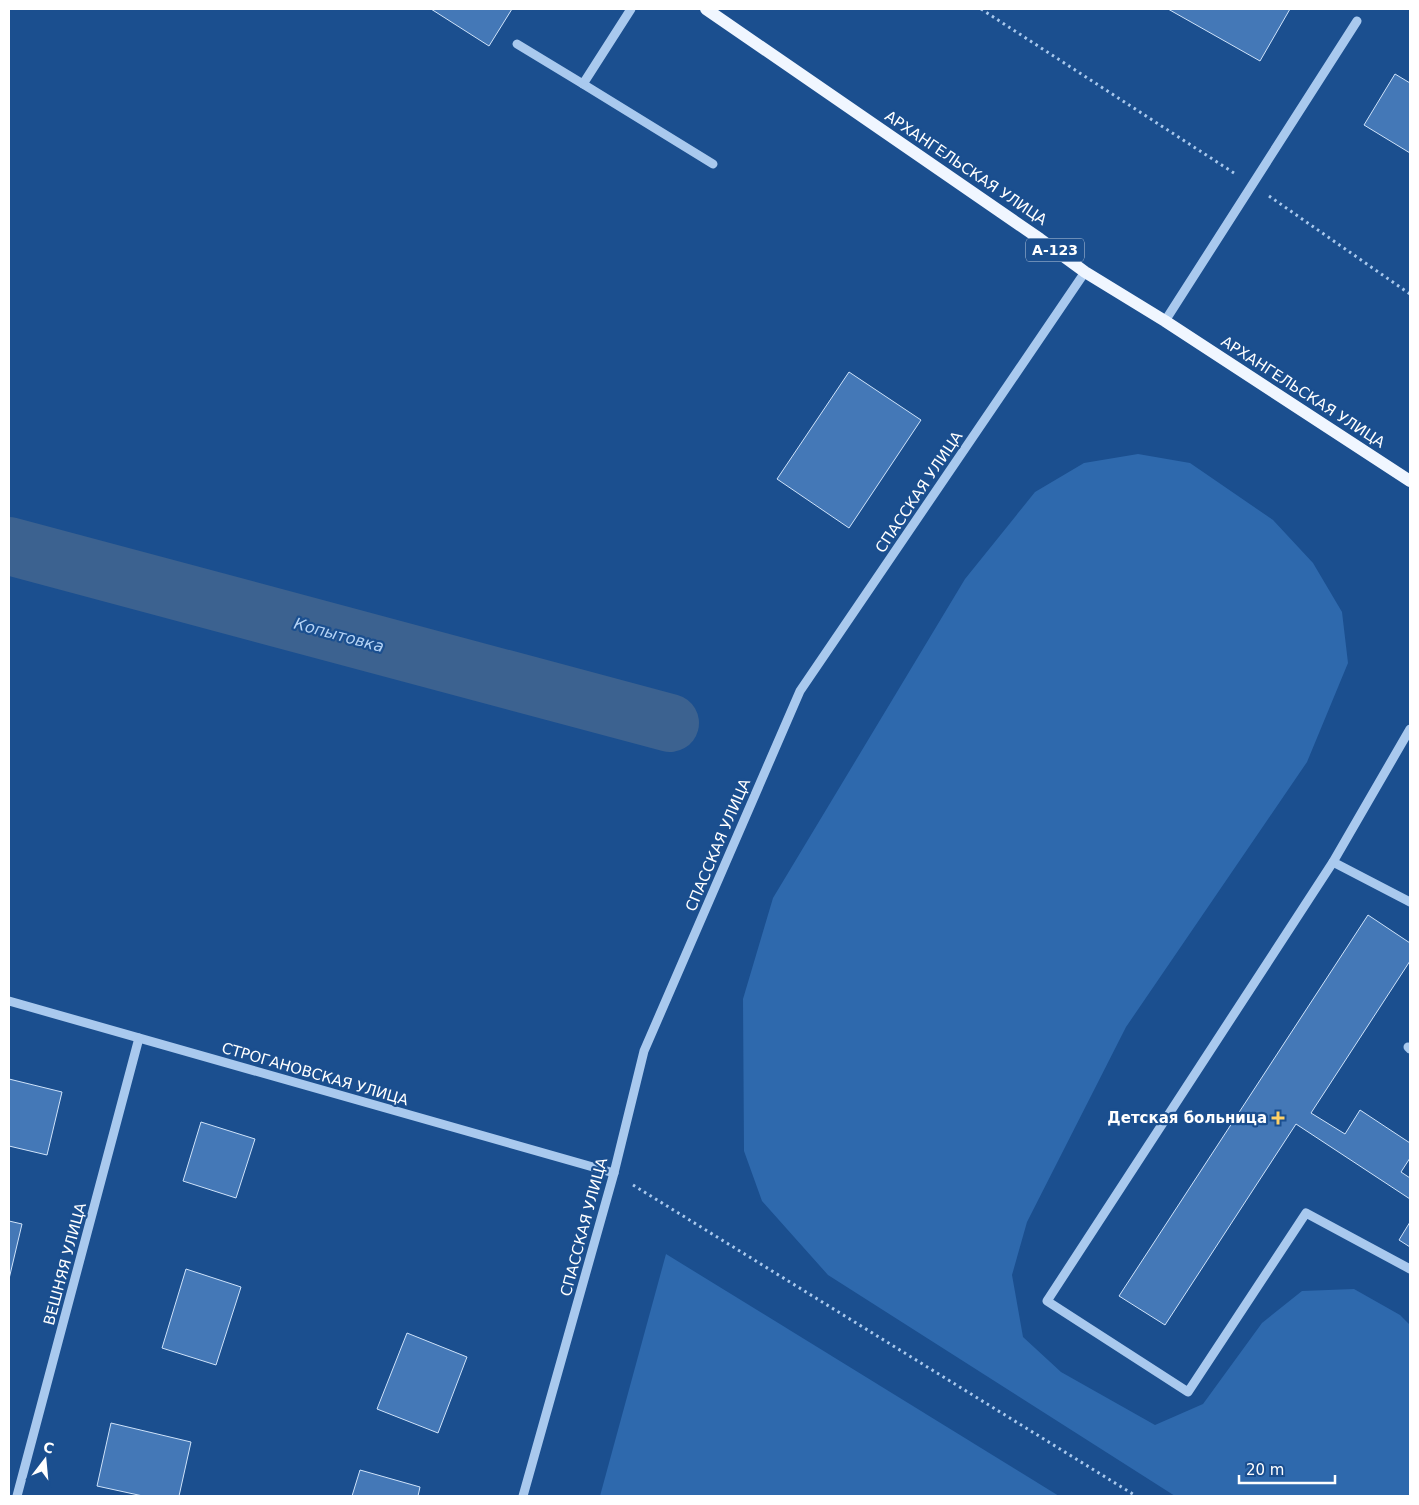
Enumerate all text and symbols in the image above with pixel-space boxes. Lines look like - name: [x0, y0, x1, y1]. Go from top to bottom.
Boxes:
- street label: АРХАНГЕЛЬСКАЯ УЛИЦА: [882, 107, 1051, 229]
- road number: А-123: [1026, 238, 1084, 262]
- street label: АРХАНГЕЛЬСКАЯ УЛИЦА: [1218, 332, 1389, 452]
- street label: СПАССКАЯ УЛИЦА: [872, 427, 967, 556]
- water label: Копытовка: [292, 614, 386, 656]
- street label: СПАССКАЯ УЛИЦА: [682, 775, 754, 914]
- street label: СТРОГАНОВСКАЯ УЛИЦА: [220, 1039, 411, 1110]
- place label: Детская больница: [1107, 1109, 1267, 1127]
- marker: Детская больница: [1271, 1111, 1285, 1125]
- street label: СПАССКАЯ УЛИЦА: [557, 1155, 611, 1298]
- street label: ВЕШНЯЯ УЛИЦА: [40, 1200, 90, 1327]
- north arrow: [20, 1435, 70, 1485]
- text: С: [41, 1438, 56, 1457]
- scale bar: [1239, 1452, 1335, 1484]
- text: 20 m: [1246, 1461, 1284, 1479]

